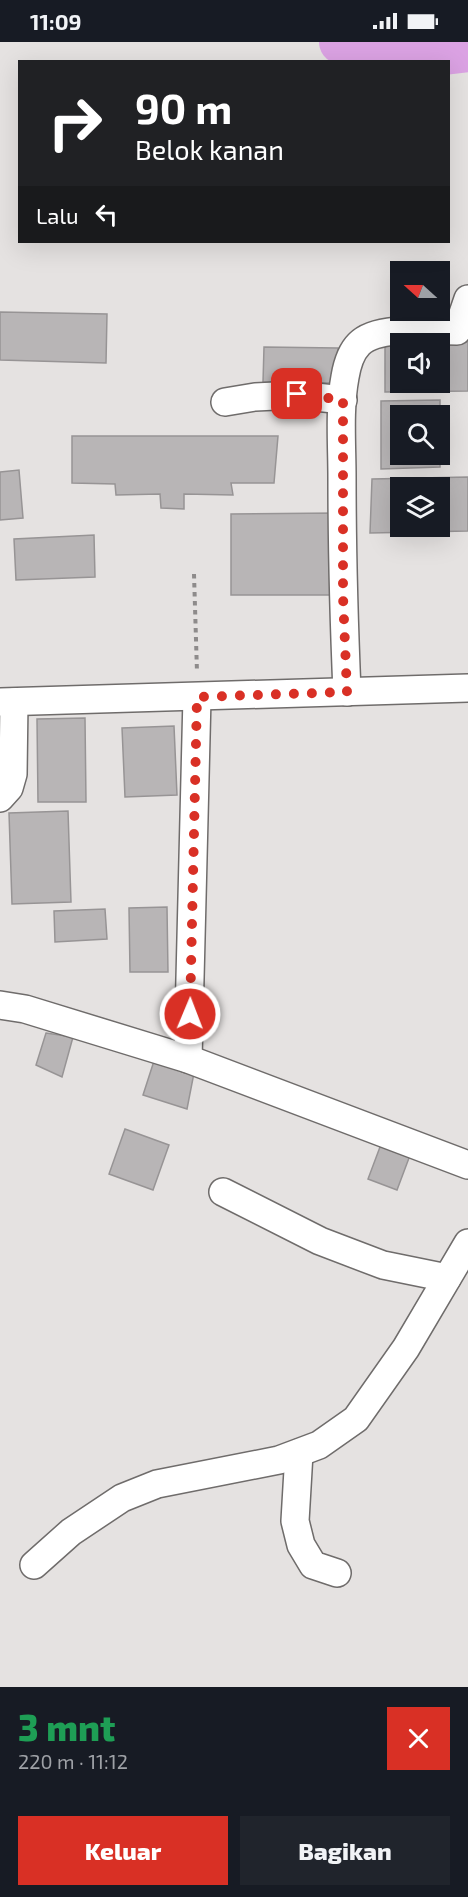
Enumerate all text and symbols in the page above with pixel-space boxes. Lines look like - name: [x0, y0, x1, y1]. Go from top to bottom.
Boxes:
- text: 11:09: [30, 8, 82, 34]
- text: 90 m: [135, 82, 232, 132]
- icon: right: [36, 84, 114, 162]
- text: Belok kanan: [135, 133, 284, 165]
- icon: left: [90, 198, 123, 231]
- text: Lalu: [36, 202, 78, 228]
- north arrow: [390, 261, 450, 321]
- map controls: [390, 261, 450, 537]
- button: sound: [390, 333, 450, 393]
- pin: [271, 368, 322, 419]
- icon: arrive: [280, 377, 313, 410]
- button: search: [390, 405, 450, 465]
- button: layers: [390, 477, 450, 537]
- position arrow: [158, 982, 222, 1046]
- text: 3 mnt: [18, 1705, 115, 1748]
- button: close: [387, 1707, 450, 1770]
- text: 220 m · 11:12: [18, 1749, 128, 1773]
- button: Keluar: [18, 1816, 228, 1885]
- button: Bagikan: [240, 1816, 450, 1885]

